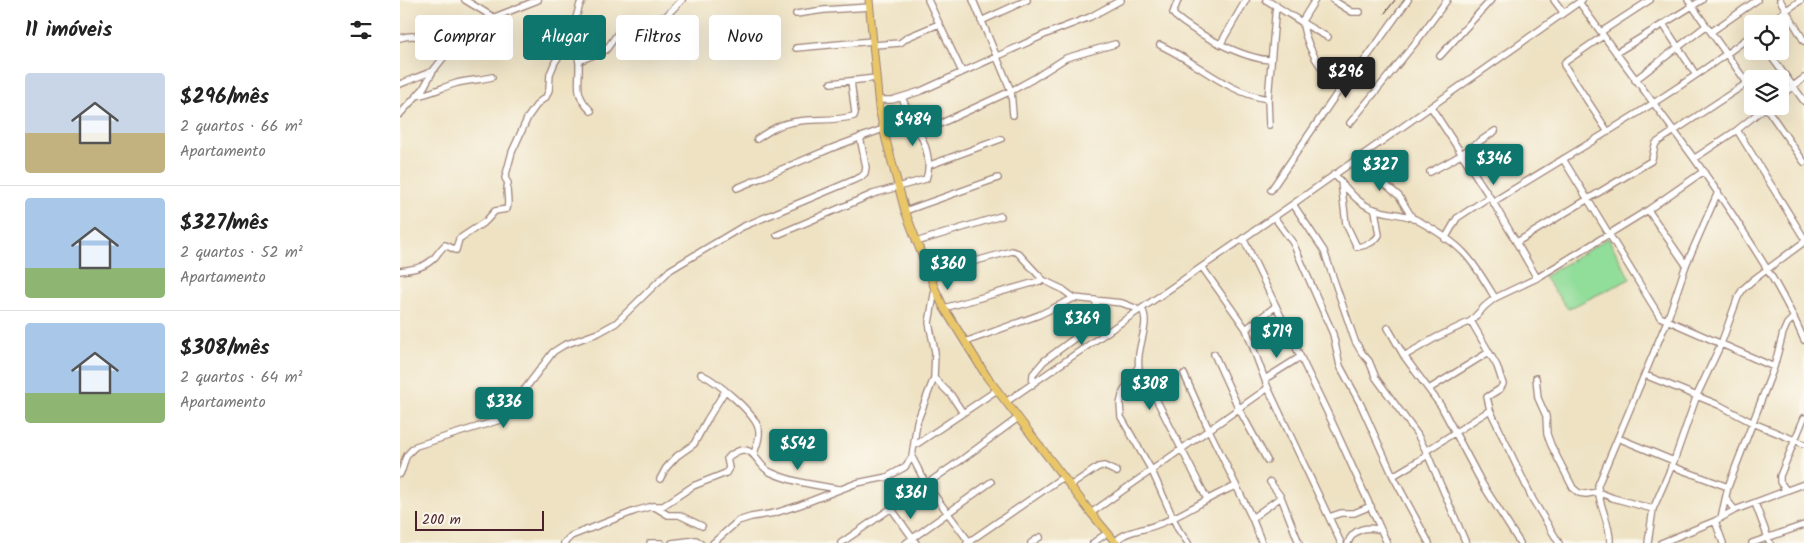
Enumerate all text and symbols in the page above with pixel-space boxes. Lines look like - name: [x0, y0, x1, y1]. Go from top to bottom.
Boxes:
- text: 11 imóveis: [25, 14, 112, 47]
- chip: Comprar: [415, 15, 513, 60]
- chip: Alugar: [523, 15, 606, 60]
- chip: Filtros: [616, 15, 699, 60]
- chip: Novo: [709, 15, 781, 60]
- map controls: [1744, 15, 1789, 115]
- button: locate: [1744, 15, 1789, 60]
- icon: filters: [347, 16, 375, 44]
- pin: $296: [1316, 56, 1376, 99]
- text: $296: [1328, 60, 1364, 85]
- button: layers: [1744, 70, 1789, 115]
- text: $296/mês: [180, 81, 269, 114]
- icon: home: [65, 93, 125, 153]
- pin: $484: [883, 104, 943, 147]
- text: $484: [895, 108, 931, 133]
- text: 2 quartos · 66 m²: [180, 114, 303, 139]
- text: Apartamento: [180, 139, 266, 164]
- pin: $346: [1464, 144, 1524, 186]
- text: $346: [1476, 147, 1512, 172]
- pin: $327: [1350, 150, 1410, 192]
- text: $327: [1362, 153, 1398, 178]
- text: $327/mês: [180, 207, 269, 240]
- icon: home: [65, 218, 125, 278]
- text: 2 quartos · 52 m²: [180, 240, 303, 265]
- pin: $360: [918, 248, 978, 291]
- text: $360: [930, 252, 966, 277]
- text: Apartamento: [180, 265, 266, 290]
- pin: $369: [1052, 304, 1112, 346]
- text: $369: [1065, 307, 1100, 332]
- pin: $719: [1247, 316, 1307, 359]
- text: $719: [1262, 320, 1292, 345]
- text: $308/mês: [180, 332, 270, 365]
- icon: home: [65, 343, 125, 403]
- text: 2 quartos · 64 m²: [180, 365, 302, 390]
- pin: $308: [1120, 368, 1180, 411]
- text: $308: [1132, 372, 1168, 397]
- pin: $336: [474, 386, 534, 429]
- text: Apartamento: [180, 390, 266, 415]
- text: $336: [486, 390, 522, 415]
- pin: $542: [768, 428, 828, 471]
- text: $542: [780, 432, 816, 457]
- pin: $361: [881, 478, 941, 520]
- text: $361: [895, 481, 927, 506]
- scale bar: [415, 508, 544, 531]
- text: 200 m: [422, 509, 461, 531]

